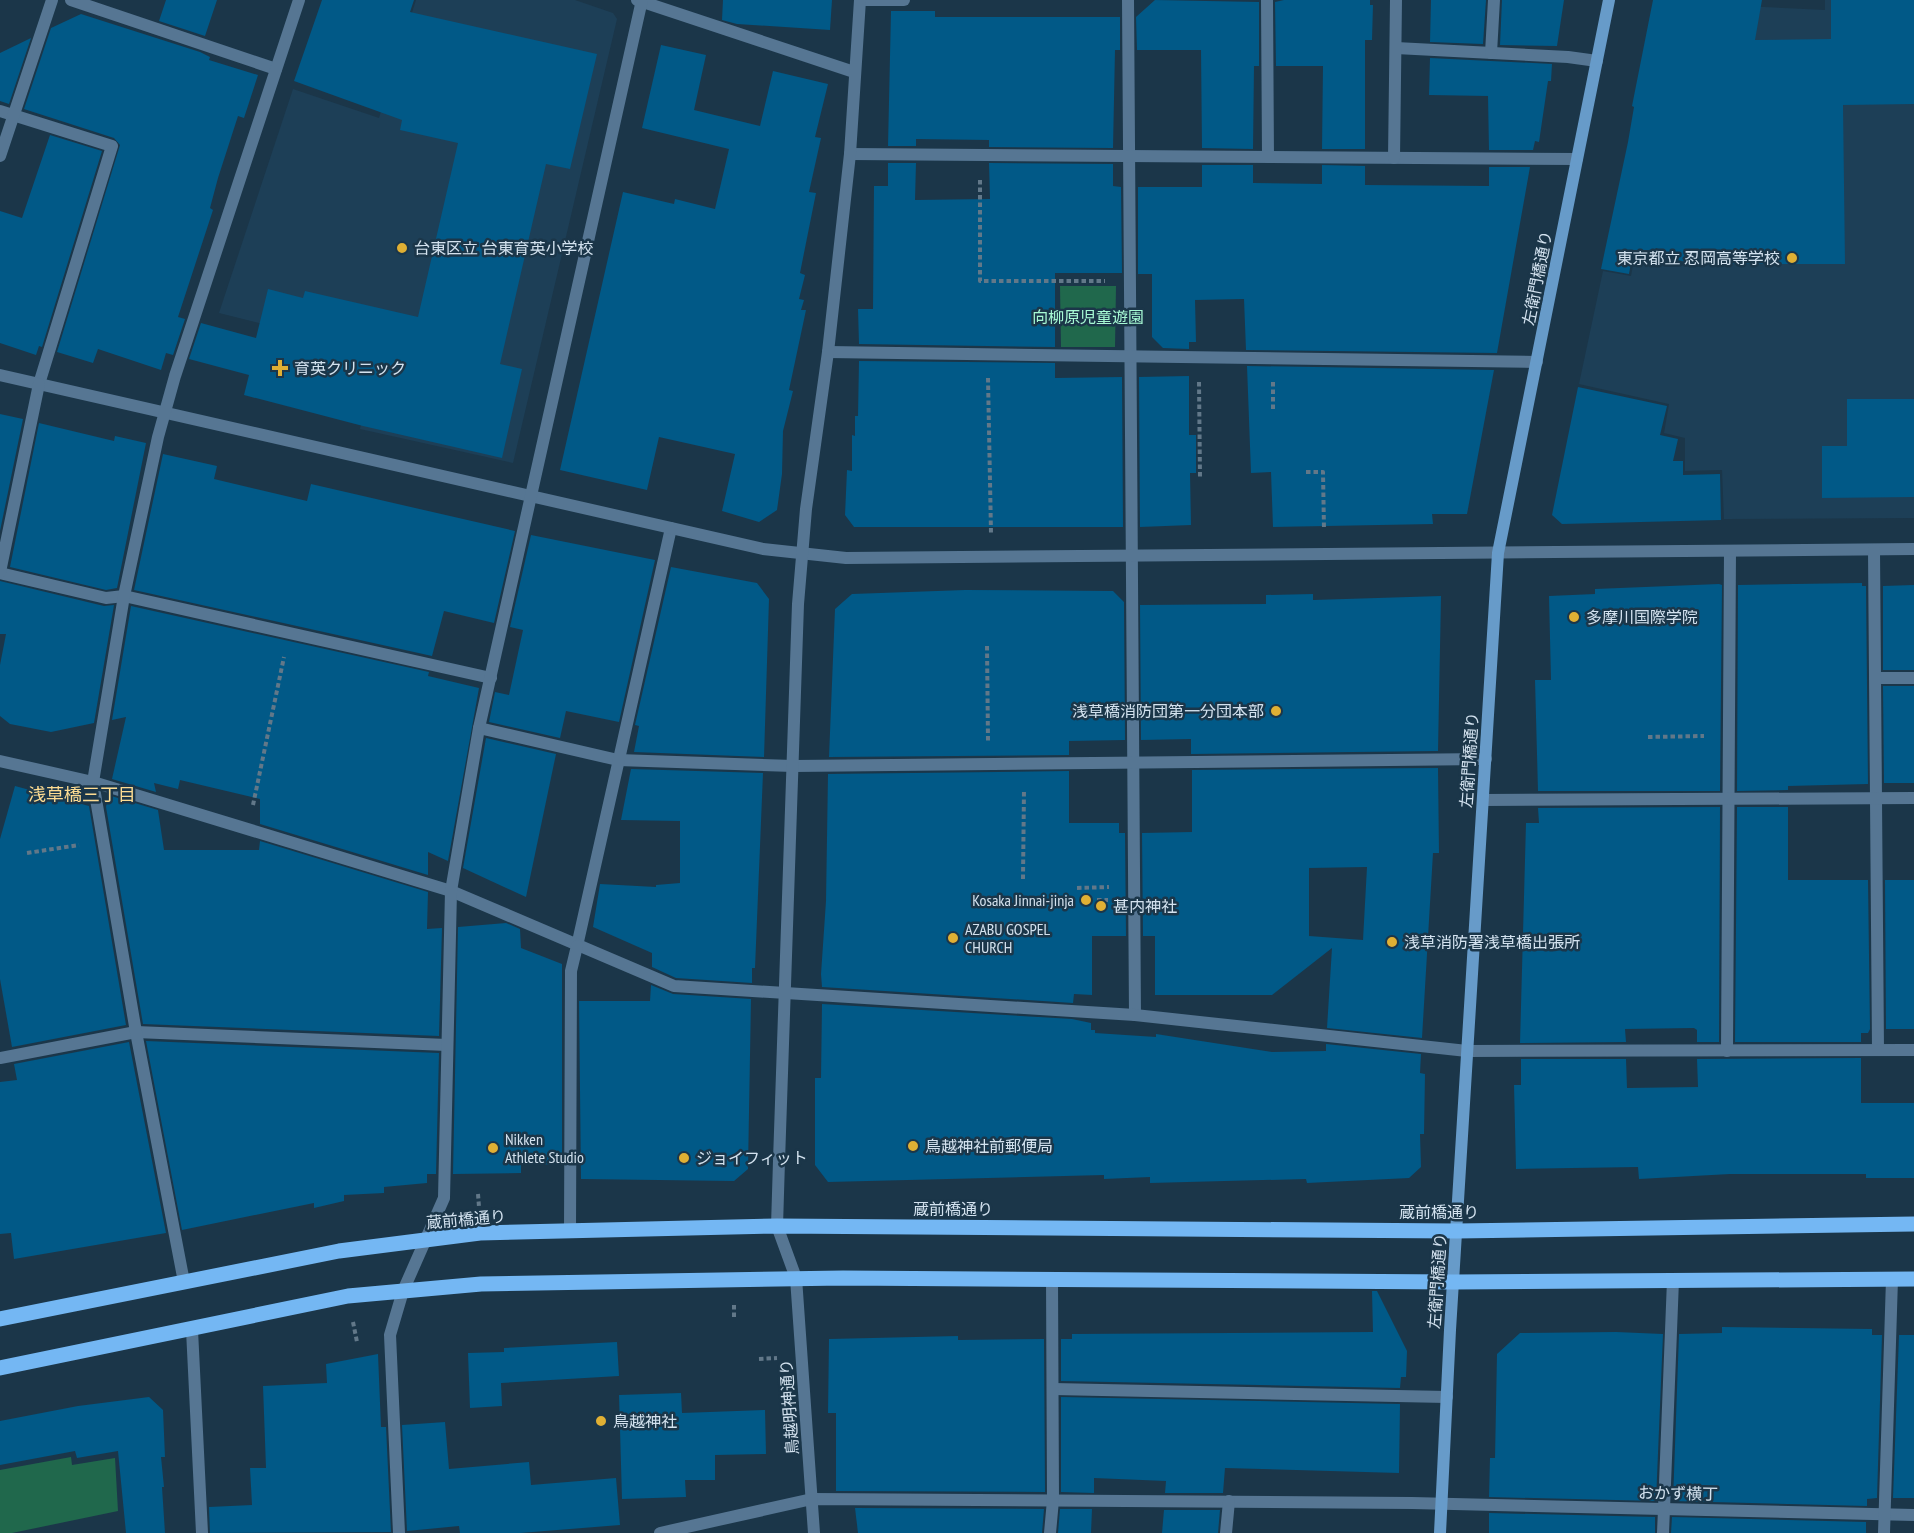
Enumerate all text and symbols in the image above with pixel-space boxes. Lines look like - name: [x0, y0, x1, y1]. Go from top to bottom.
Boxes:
- street label: 左衛門橋通り: [1518, 229, 1556, 327]
- place label: 台東区立 台東育英小学校: [414, 238, 593, 258]
- marker: 台東区立 台東育英小学校: [395, 241, 409, 255]
- place label: 東京都立 忍岡高等学校: [1617, 248, 1780, 268]
- marker: 東京都立 忍岡高等学校: [1785, 251, 1799, 265]
- park label: 向柳原児童遊園: [1032, 307, 1144, 327]
- place label: 育英クリニック: [294, 358, 406, 378]
- marker: 育英クリニック: [271, 359, 289, 377]
- place label: 多摩川国際学院: [1586, 607, 1698, 627]
- marker: 多摩川国際学院: [1567, 610, 1581, 624]
- place label: 浅草橋消防団第一分団本部: [1072, 701, 1264, 721]
- marker: 浅草橋消防団第一分団本部: [1269, 704, 1283, 718]
- street label: 左衛門橋通り: [1456, 711, 1482, 809]
- district label: 浅草橋三丁目: [28, 783, 136, 806]
- place label: Kosaka Jinnai-jinja: [972, 890, 1074, 910]
- marker: Kosaka Jinnai-jinja: [1079, 893, 1093, 907]
- place label: 甚内神社: [1113, 896, 1177, 916]
- marker: 甚内神社: [1094, 899, 1108, 913]
- place label: AZABU GOSPEL CHURCH: [965, 919, 1051, 957]
- marker: AZABU GOSPEL CHURCH: [946, 931, 960, 945]
- place label: 浅草消防署浅草橋出張所: [1404, 932, 1580, 952]
- marker: 浅草消防署浅草橋出張所: [1385, 935, 1399, 949]
- place label: Nikken Athlete Studio: [505, 1129, 584, 1167]
- place label: 鳥越神社前郵便局: [925, 1136, 1053, 1156]
- marker: 鳥越神社前郵便局: [906, 1139, 920, 1153]
- marker: Nikken Athlete Studio: [486, 1141, 500, 1155]
- place label: ジョイフィット: [696, 1148, 808, 1168]
- marker: ジョイフィット: [677, 1151, 691, 1165]
- street label: 蔵前橋通り: [913, 1199, 993, 1219]
- street label: 蔵前橋通り: [1399, 1202, 1479, 1222]
- street label: 蔵前橋通り: [425, 1206, 507, 1232]
- street label: 左衛門橋通り: [1424, 1232, 1450, 1330]
- street label: 鳥越明神通り: [776, 1358, 802, 1456]
- place label: 鳥越神社: [613, 1411, 677, 1431]
- marker: 鳥越神社: [594, 1414, 608, 1428]
- street label: おかず横丁: [1638, 1482, 1718, 1504]

